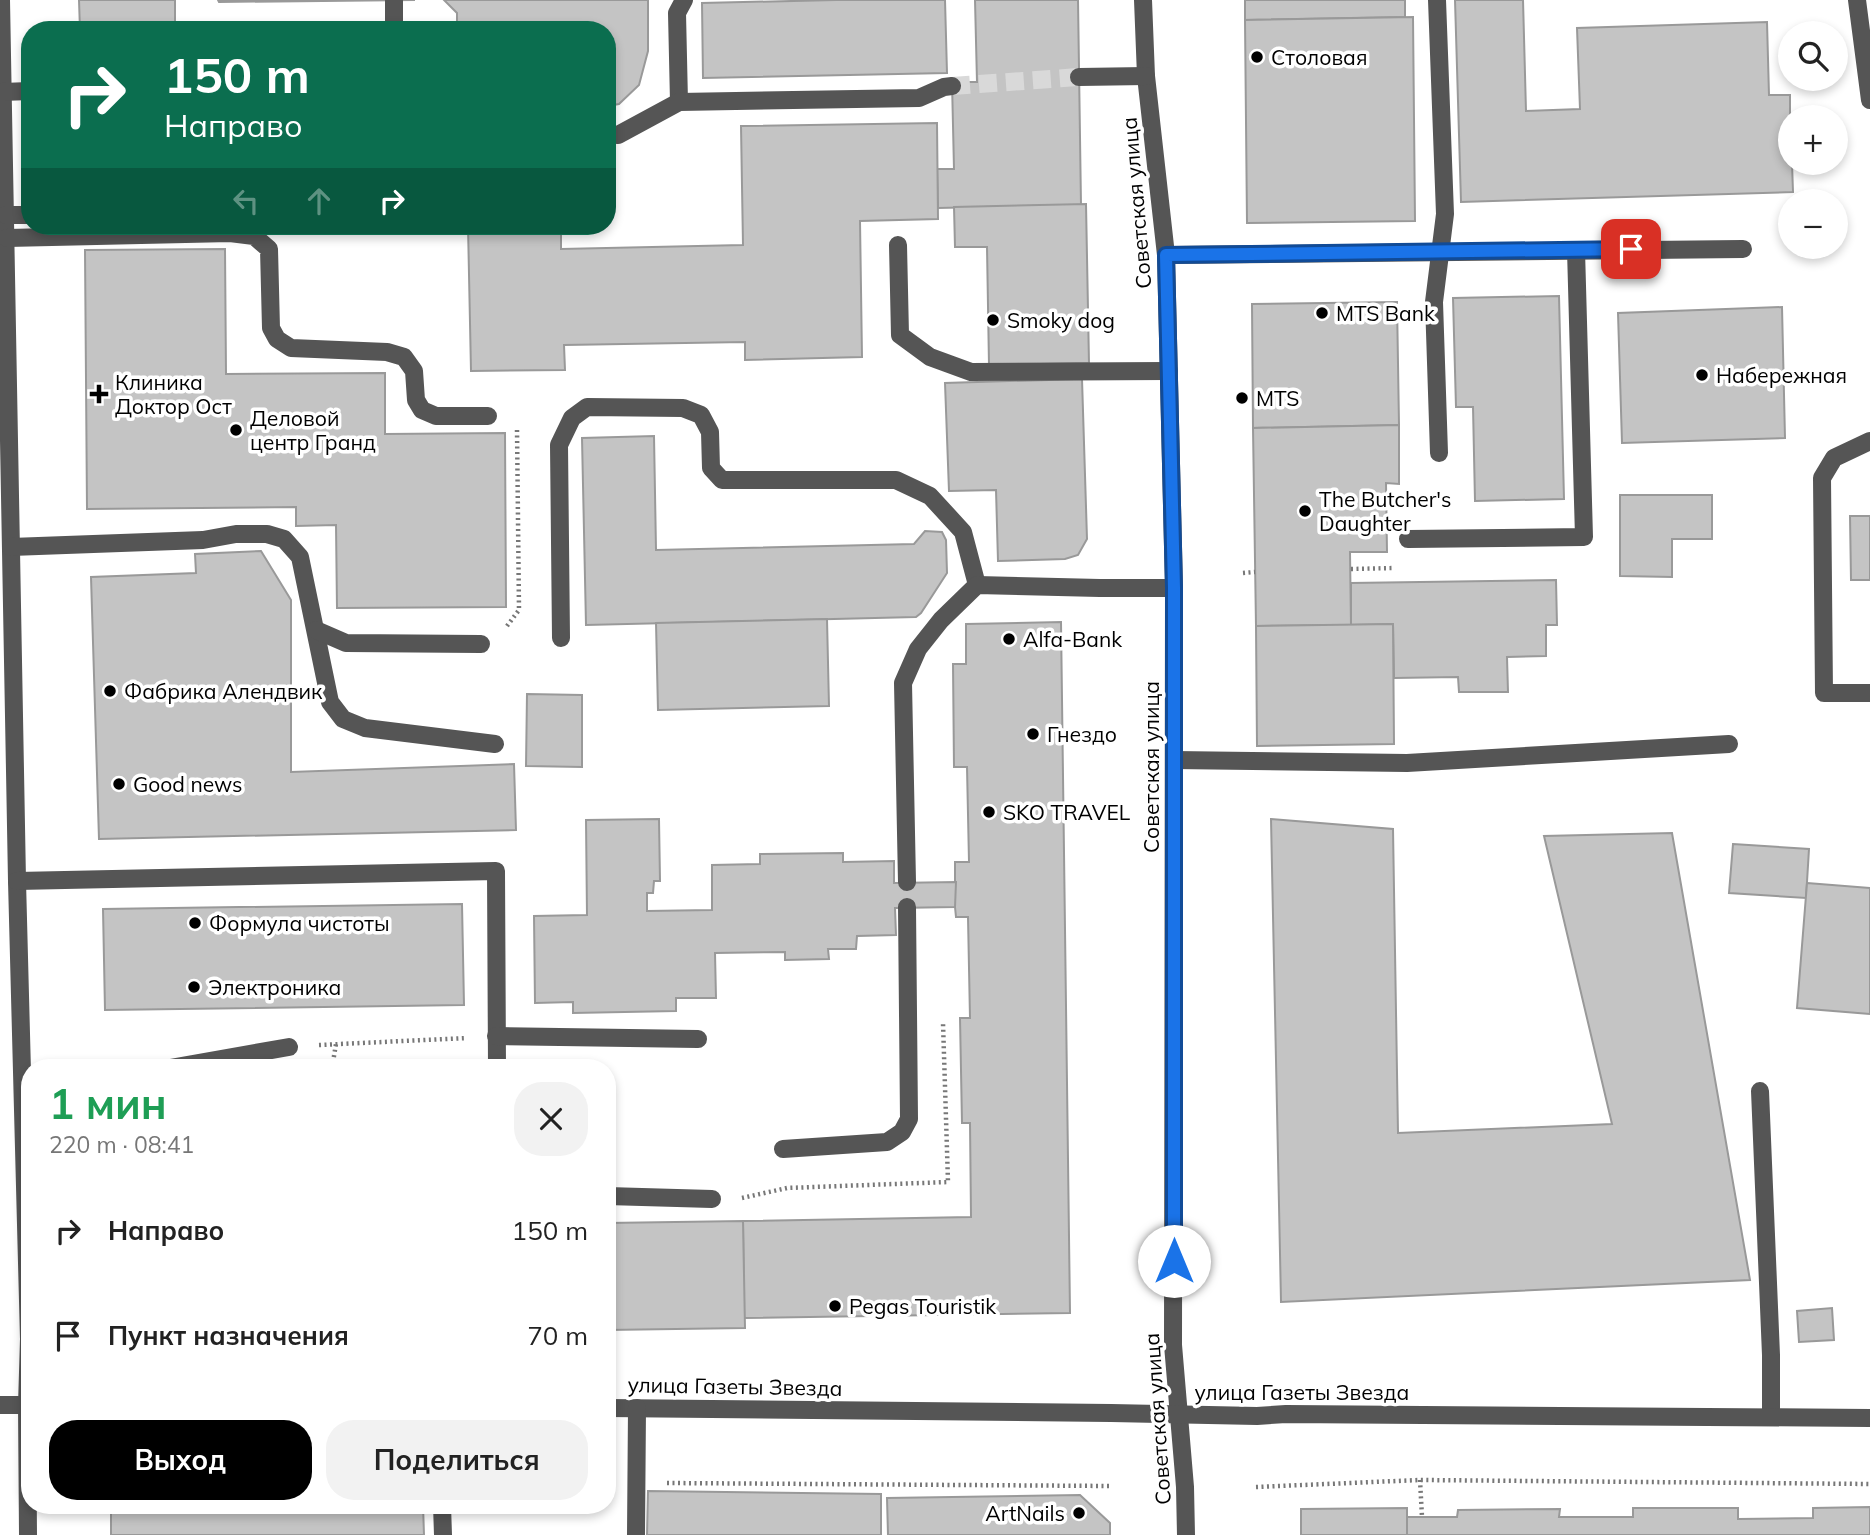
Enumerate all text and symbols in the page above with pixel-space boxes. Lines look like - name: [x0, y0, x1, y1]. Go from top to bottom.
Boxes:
- map controls: [1778, 21, 1848, 259]
- button: search: [1778, 21, 1848, 91]
- text: 150 m: [164, 44, 310, 105]
- place label: Столовая: [1271, 44, 1367, 70]
- icon: right: [49, 49, 140, 140]
- marker: Столовая: [1249, 49, 1265, 65]
- text: Направо: [164, 105, 303, 145]
- button: +: [1778, 105, 1848, 175]
- street label: Советская улица: [1116, 116, 1156, 290]
- icon: left: [227, 182, 265, 220]
- icon: ahead: [300, 182, 338, 220]
- icon: right: [373, 182, 411, 220]
- button: −: [1778, 189, 1848, 259]
- pin: [1601, 219, 1661, 279]
- icon: arrive: [1612, 230, 1650, 268]
- place label: MTS Bank: [1336, 300, 1435, 326]
- marker: MTS Bank: [1314, 305, 1330, 321]
- place label: Smoky dog: [1007, 307, 1115, 333]
- marker: Smoky dog: [985, 312, 1001, 328]
- place label: Набережная: [1716, 362, 1847, 388]
- marker: Набережная: [1694, 367, 1710, 383]
- place label: Клиника Доктор Ост: [115, 369, 232, 419]
- marker: Клиника Доктор Ост: [89, 384, 109, 404]
- place label: MTS: [1256, 385, 1299, 411]
- marker: MTS: [1234, 390, 1250, 406]
- place label: Деловой центр Гранд: [250, 405, 376, 455]
- marker: Деловой центр Гранд: [228, 422, 244, 438]
- place label: The Butcher's Daughter: [1319, 486, 1451, 536]
- marker: The Butcher's Daughter: [1297, 503, 1313, 519]
- place label: Alfa-Bank: [1023, 626, 1122, 652]
- marker: Alfa-Bank: [1001, 631, 1017, 647]
- place label: Фабрика Алендвик: [124, 678, 323, 704]
- street label: Советская улица: [1138, 681, 1164, 853]
- marker: Фабрика Алендвик: [102, 683, 118, 699]
- place label: Гнездо: [1047, 721, 1117, 747]
- marker: Гнездо: [1025, 726, 1041, 742]
- place label: Good news: [133, 771, 242, 797]
- marker: Good news: [111, 776, 127, 792]
- place label: SKO TRAVEL: [1003, 799, 1131, 825]
- marker: SKO TRAVEL: [981, 804, 997, 820]
- place label: Формула чистоты: [209, 910, 390, 936]
- marker: Формула чистоты: [187, 915, 203, 931]
- place label: Электроника: [208, 974, 341, 1000]
- marker: Электроника: [186, 979, 202, 995]
- text: 1 мин: [49, 1077, 167, 1130]
- button: close: [514, 1082, 588, 1156]
- text: 220 m · 08:41: [49, 1130, 194, 1159]
- icon: right: [49, 1212, 87, 1250]
- text: Направо: [108, 1214, 224, 1247]
- text: 150 m: [512, 1214, 588, 1247]
- position arrow: [1137, 1224, 1211, 1298]
- place label: Pegas Touristik: [849, 1293, 996, 1319]
- marker: Pegas Touristik: [827, 1298, 843, 1314]
- icon: arrive: [49, 1317, 87, 1355]
- text: Пункт назначения: [108, 1319, 349, 1352]
- text: 70 m: [527, 1319, 588, 1352]
- street label: Советская улица: [1138, 1332, 1176, 1506]
- street label: улица Газеты Звезда: [627, 1371, 843, 1401]
- street label: улица Газеты Звезда: [1195, 1379, 1409, 1405]
- button: Выход: [49, 1420, 312, 1500]
- button: Поделиться: [326, 1420, 588, 1500]
- place label: ArtNails: [985, 1500, 1065, 1526]
- marker: ArtNails: [1071, 1505, 1087, 1521]

